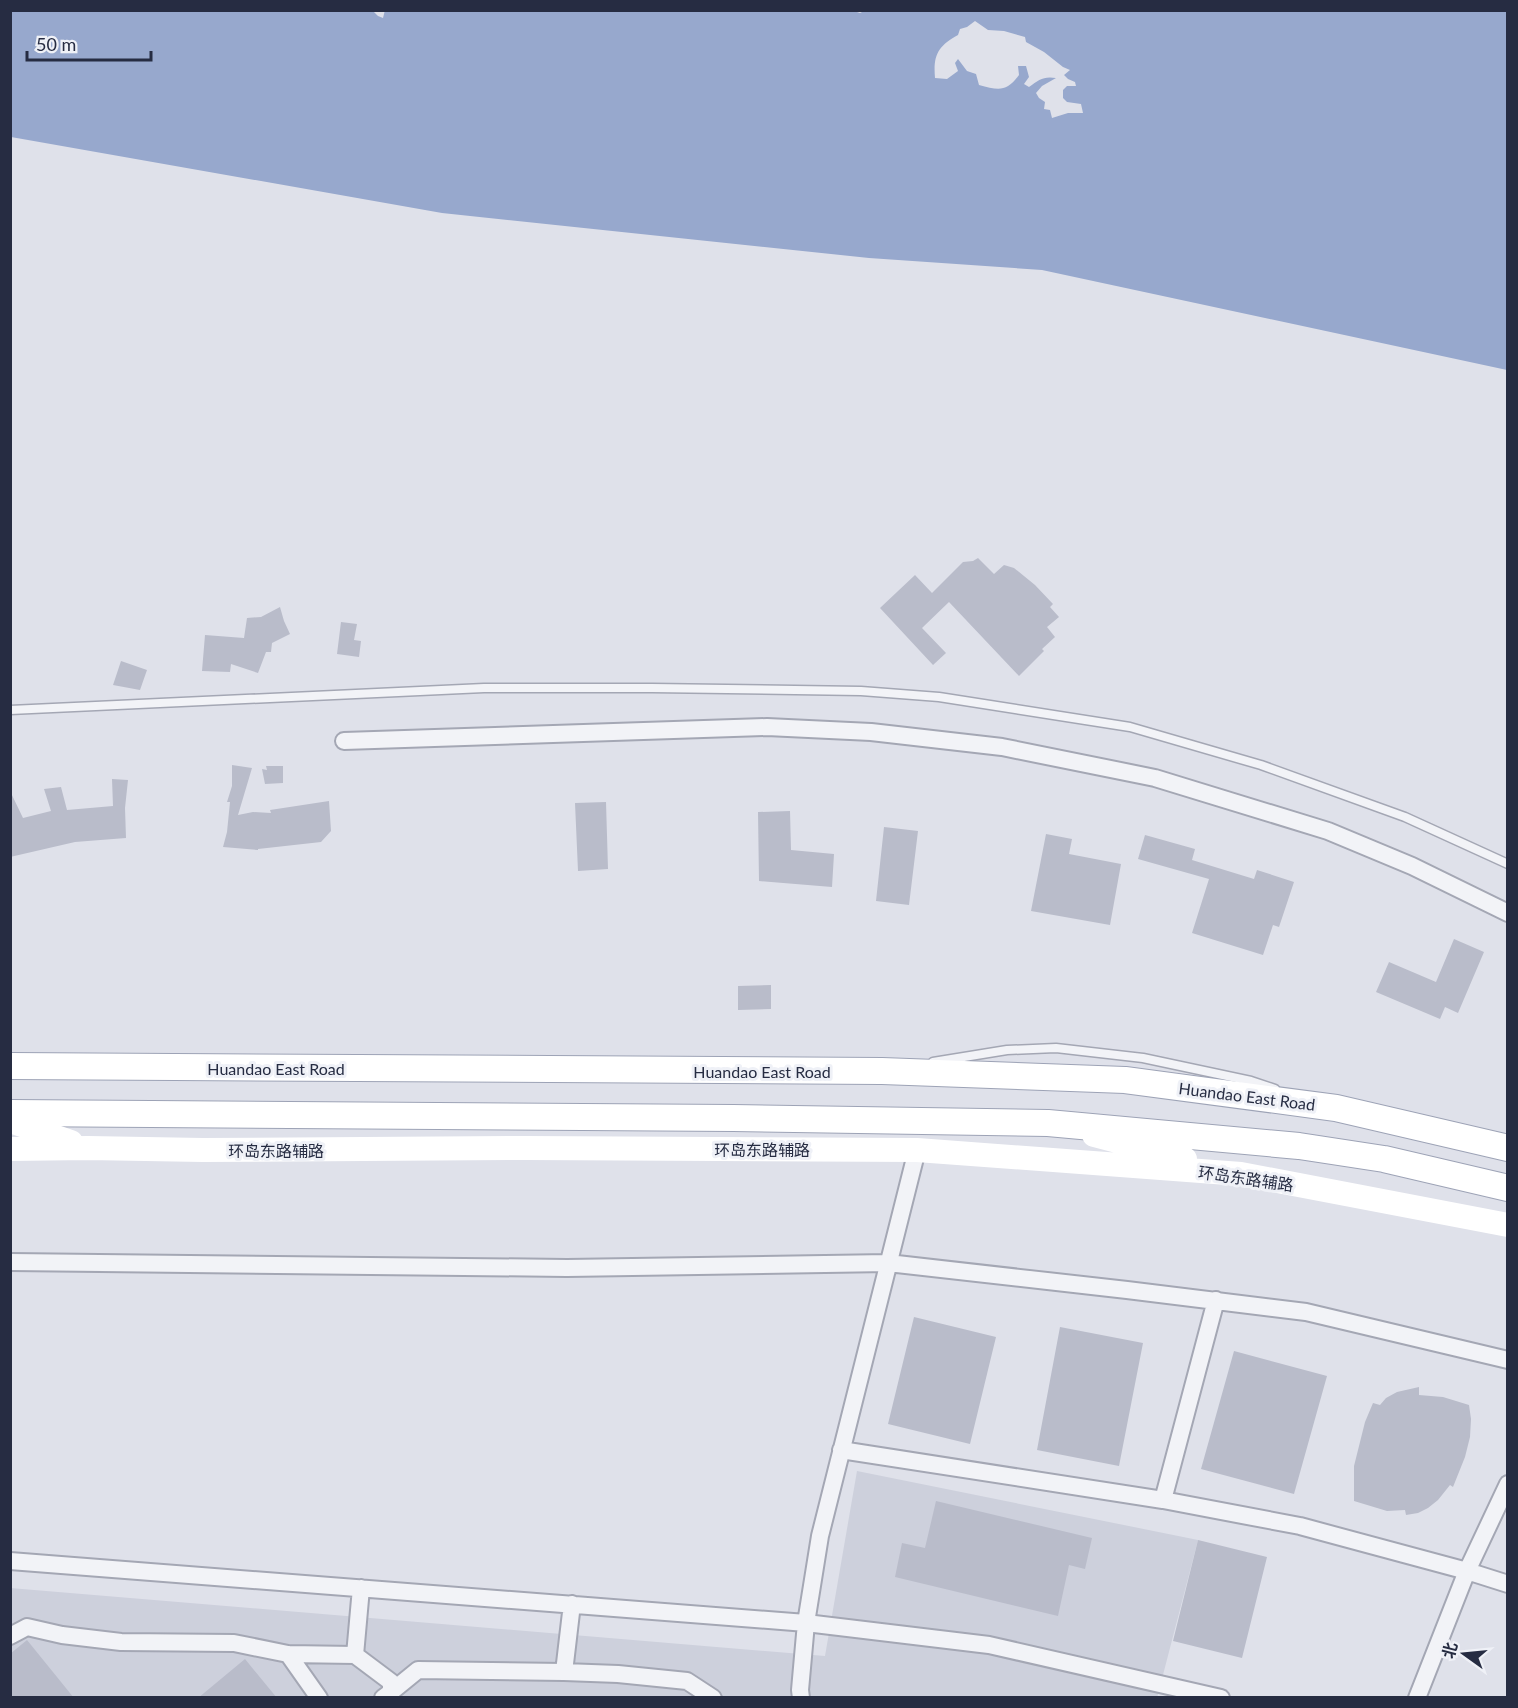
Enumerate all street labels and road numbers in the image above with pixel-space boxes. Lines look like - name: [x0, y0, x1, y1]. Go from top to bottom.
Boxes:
- street label: Huandao East Road: [207, 1059, 345, 1078]
- street label: Huandao East Road: [693, 1062, 831, 1081]
- street label: Huandao East Road: [1178, 1078, 1316, 1114]
- street label: 环岛东路辅路: [714, 1140, 810, 1159]
- street label: 环岛东路辅路: [228, 1141, 324, 1160]
- street label: 环岛东路辅路: [1197, 1162, 1295, 1194]

